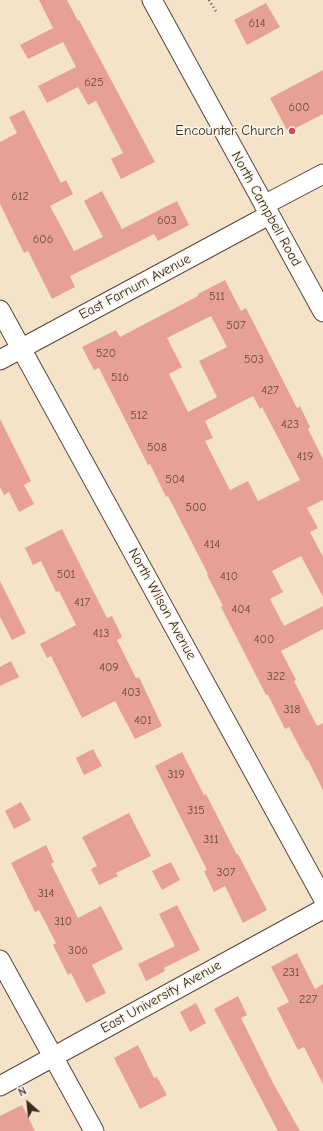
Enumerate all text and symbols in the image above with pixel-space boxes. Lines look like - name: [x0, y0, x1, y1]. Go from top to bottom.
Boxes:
- house number: 614: [248, 17, 266, 31]
- house number: 625: [84, 76, 104, 90]
- house number: 600: [288, 101, 310, 115]
- place label: Encounter Church: [175, 123, 284, 139]
- marker: Encounter Church: [287, 126, 297, 136]
- street label: North Campbell Road: [227, 149, 305, 269]
- house number: 612: [11, 190, 29, 204]
- house number: 603: [157, 214, 177, 228]
- house number: 606: [33, 233, 53, 247]
- street label: East Farnum Avenue: [76, 250, 194, 324]
- house number: 511: [209, 290, 225, 304]
- house number: 507: [226, 319, 246, 333]
- house number: 520: [96, 347, 116, 361]
- house number: 503: [244, 353, 264, 367]
- house number: 516: [111, 371, 129, 385]
- house number: 427: [261, 384, 279, 398]
- house number: 512: [130, 409, 148, 423]
- house number: 423: [281, 418, 299, 432]
- house number: 508: [147, 441, 167, 455]
- house number: 419: [297, 450, 313, 464]
- house number: 504: [165, 473, 185, 487]
- house number: 500: [185, 501, 207, 515]
- house number: 414: [204, 538, 220, 552]
- street label: North Wilson Avenue: [124, 545, 200, 663]
- house number: 501: [57, 568, 75, 582]
- house number: 410: [220, 570, 238, 584]
- house number: 417: [74, 596, 90, 610]
- house number: 404: [232, 603, 250, 617]
- house number: 413: [93, 627, 109, 641]
- house number: 400: [254, 633, 274, 647]
- house number: 409: [99, 661, 119, 675]
- house number: 322: [267, 670, 285, 684]
- house number: 403: [121, 686, 141, 700]
- house number: 318: [283, 703, 301, 717]
- house number: 401: [134, 714, 152, 728]
- house number: 319: [167, 768, 185, 782]
- house number: 315: [187, 804, 205, 818]
- house number: 311: [203, 833, 219, 847]
- house number: 307: [216, 866, 236, 880]
- house number: 314: [38, 887, 54, 901]
- house number: 310: [54, 915, 72, 929]
- house number: 306: [68, 944, 88, 958]
- street label: East University Avenue: [98, 957, 224, 1037]
- house number: 231: [282, 966, 300, 980]
- house number: 227: [299, 993, 317, 1007]
- north arrow: [8, 1083, 48, 1123]
- text: N: [16, 1084, 28, 1099]

